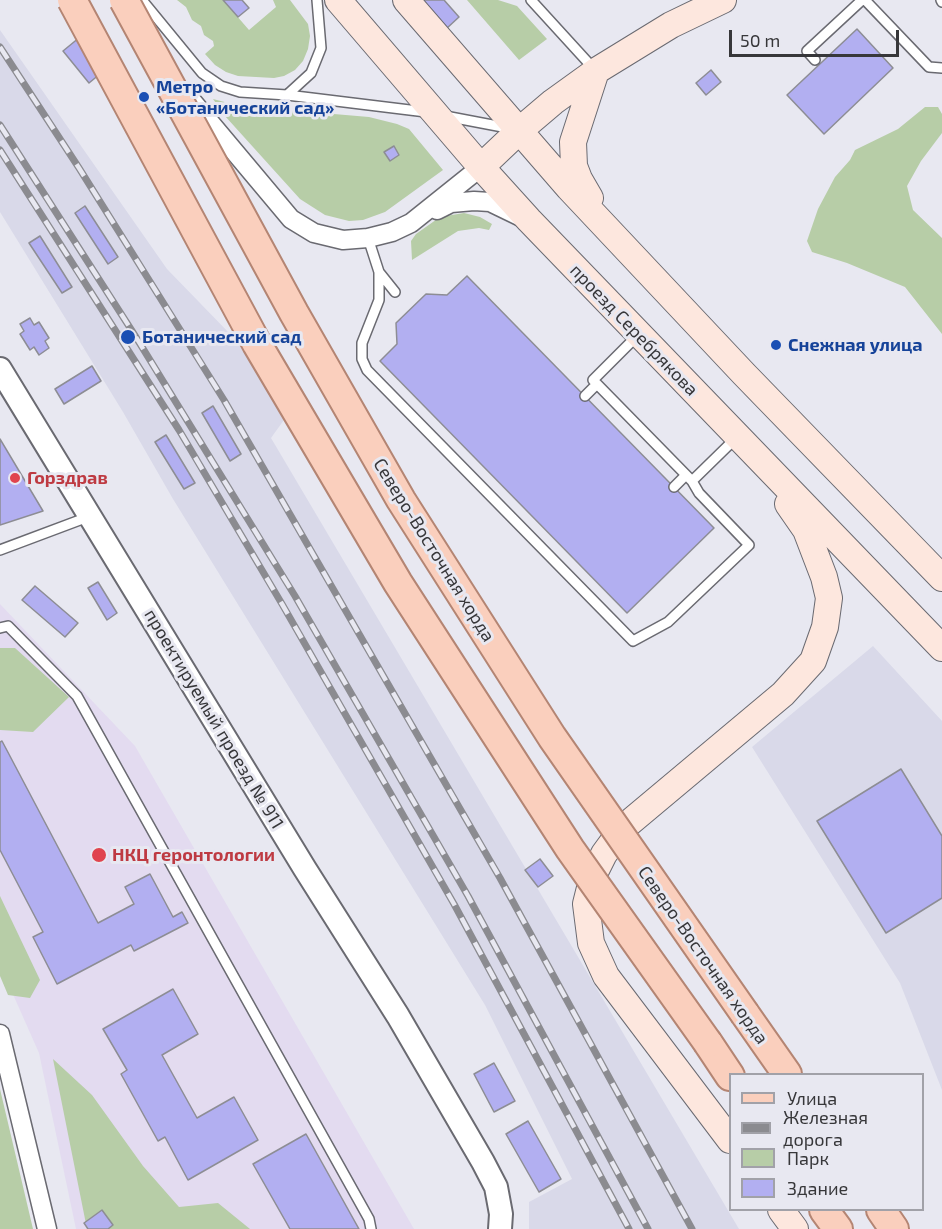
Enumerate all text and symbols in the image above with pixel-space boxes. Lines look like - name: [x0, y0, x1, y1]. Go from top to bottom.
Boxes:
- scale bar: [732, 18, 902, 56]
- text: 50 m: [740, 29, 780, 51]
- place label: Метро «Ботанический сад»: [156, 76, 334, 118]
- marker: Метро «Ботанический сад»: [137, 90, 151, 104]
- street label: проезд Серебрякова: [566, 260, 702, 400]
- place label: Ботанический сад: [142, 326, 302, 348]
- marker: Ботанический сад: [119, 328, 137, 346]
- place label: Снежная улица: [788, 334, 922, 356]
- marker: Снежная улица: [769, 338, 783, 352]
- street label: Северо-Восточная хорда: [369, 454, 499, 646]
- place label: Горздрав: [27, 467, 108, 489]
- marker: Горздрав: [8, 471, 22, 485]
- street label: проектируемый проезд № 911: [140, 605, 288, 833]
- place label: НКЦ геронтологии: [112, 844, 275, 866]
- marker: НКЦ геронтологии: [90, 846, 108, 864]
- street label: Северо-Восточная хорда: [633, 862, 773, 1048]
- legend: [729, 1073, 924, 1211]
- text: Улица: [787, 1087, 837, 1109]
- text: Железная дорога: [783, 1106, 868, 1150]
- text: Парк: [787, 1147, 829, 1169]
- text: Здание: [787, 1177, 848, 1199]

